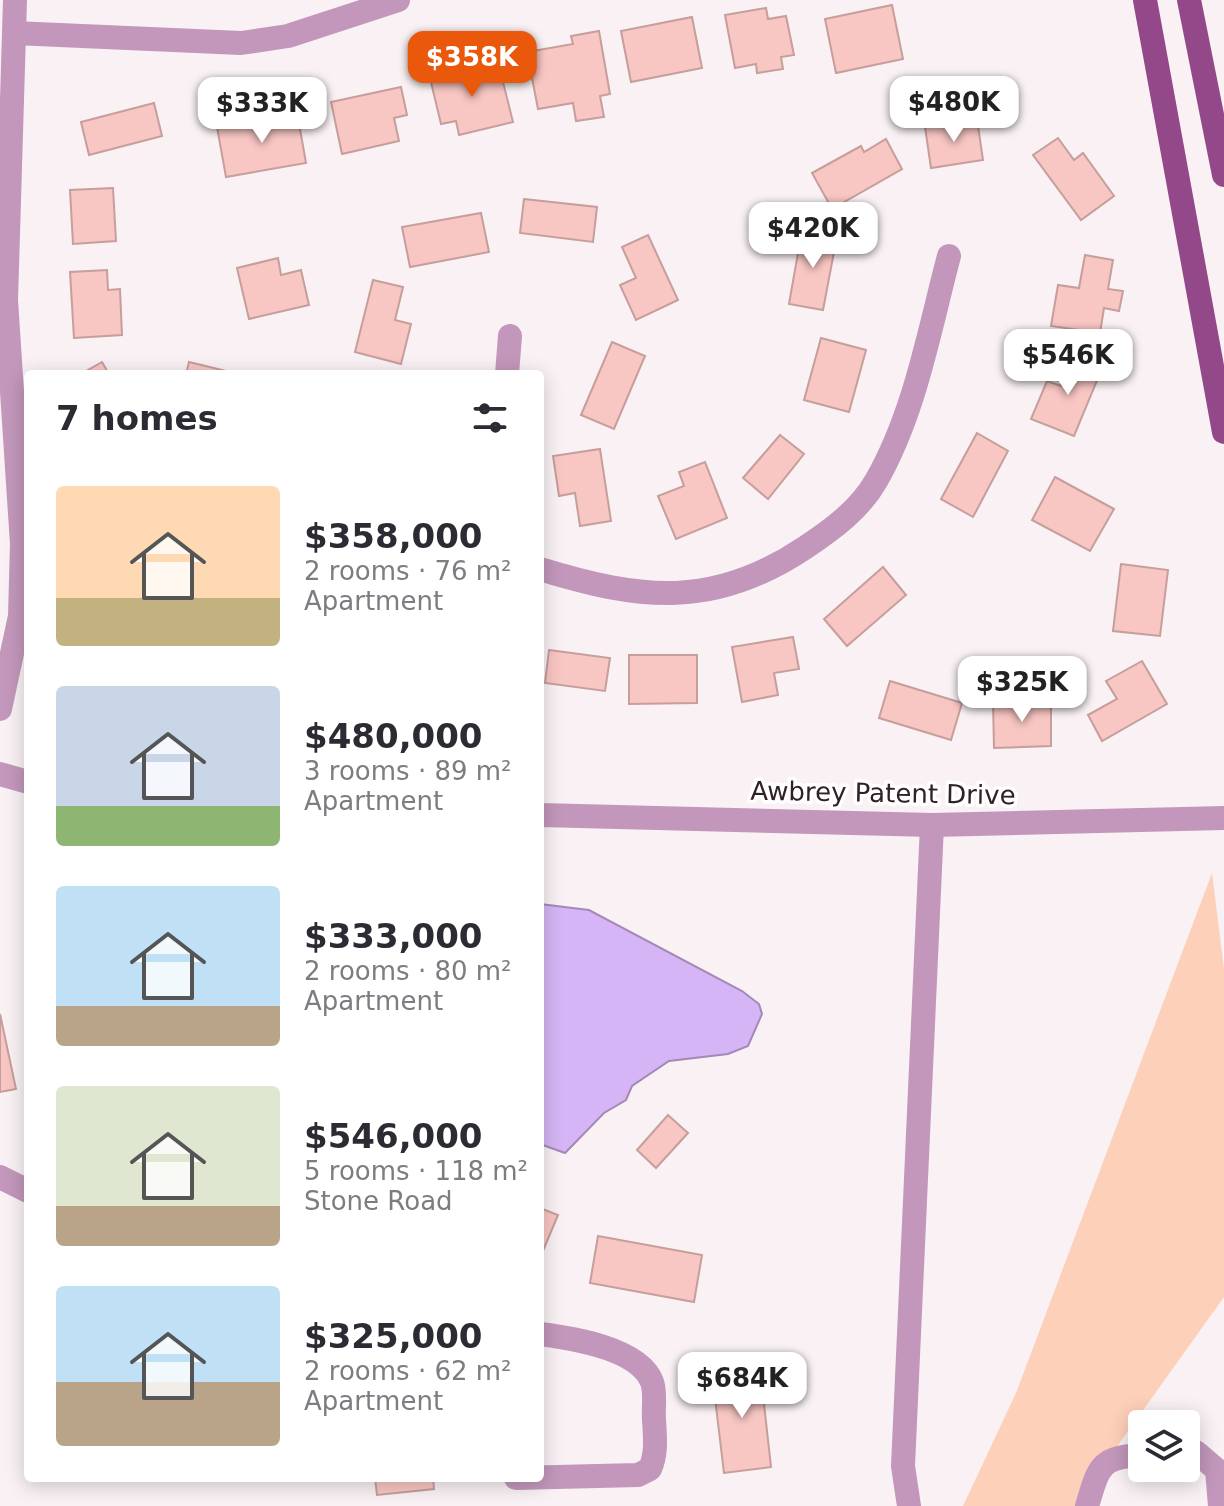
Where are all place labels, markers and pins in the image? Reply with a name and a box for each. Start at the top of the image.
pin: $358K [416,31,528,99]
pin: $480K [898,76,1010,144]
pin: $333K [206,77,318,145]
pin: $420K [757,202,869,270]
pin: $546K [1012,329,1124,397]
pin: $325K [966,656,1078,724]
pin: $684K [686,1352,798,1420]

